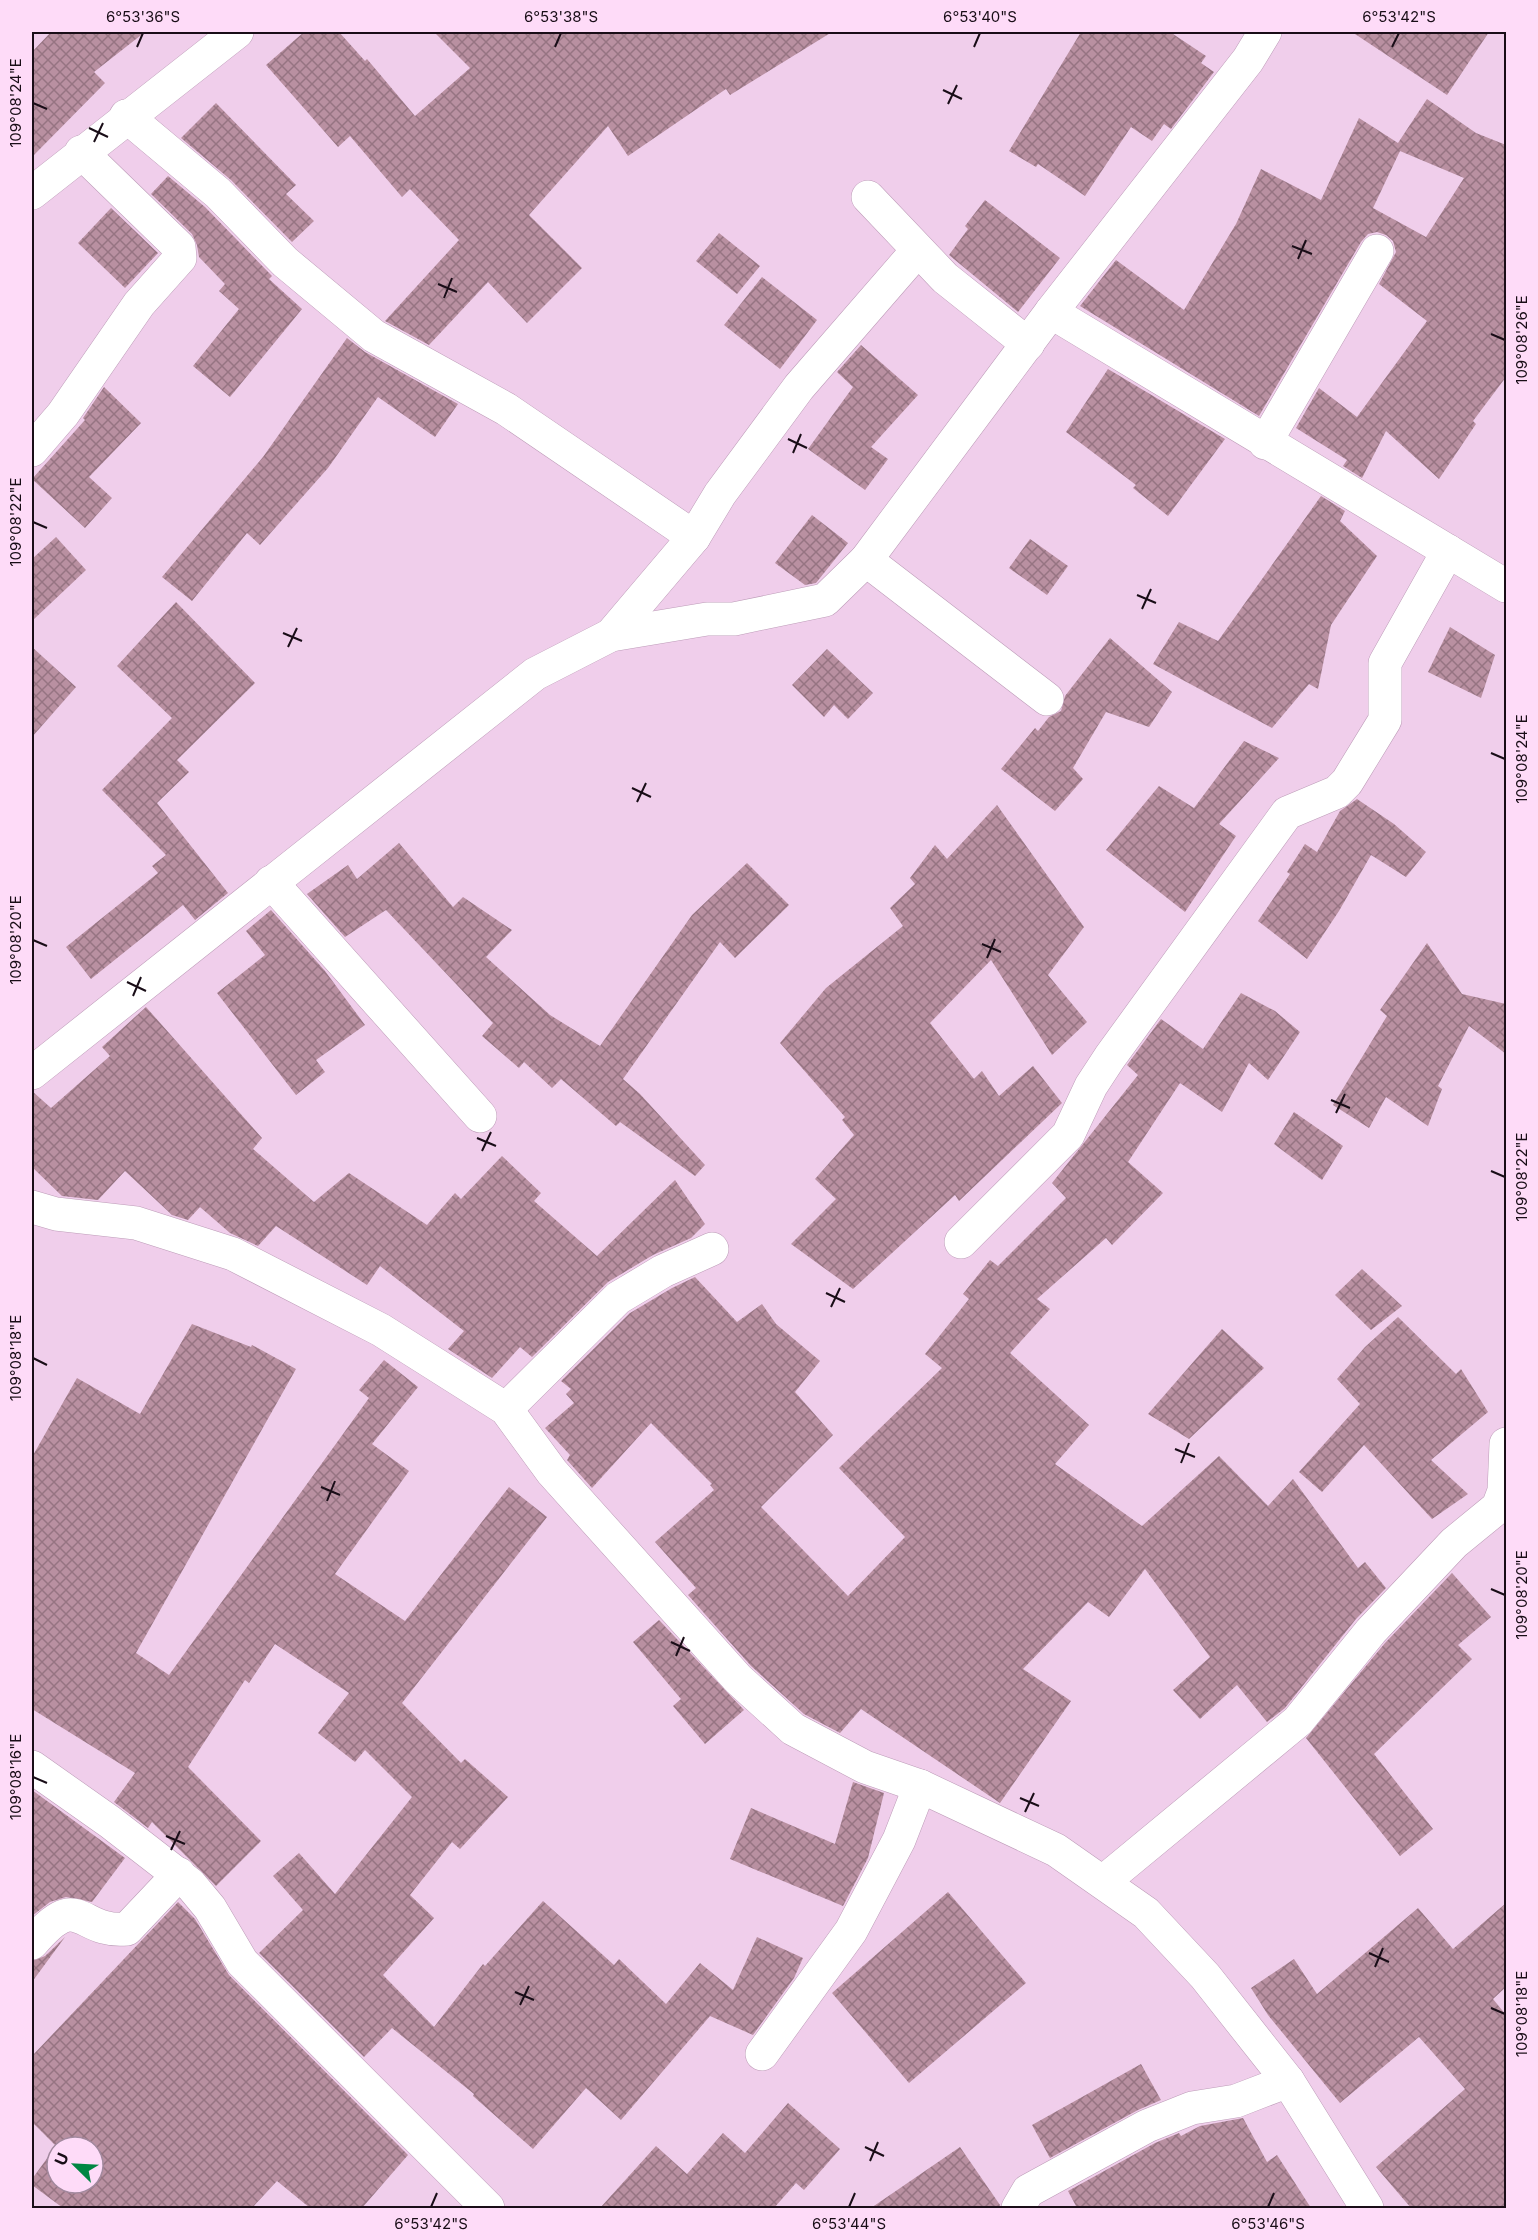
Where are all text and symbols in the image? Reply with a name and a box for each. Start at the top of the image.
text: 6°53'36"S [106,7,180,26]
text: 6°53'38"S [524,7,598,26]
text: 6°53'40"S [943,7,1017,26]
text: 6°53'42"S [1362,7,1436,26]
text: 109°08'24"E [6,58,25,148]
text: 109°08'26"E [1512,295,1531,385]
text: 109°08'22"E [6,477,25,567]
text: 109°08'24"E [1512,714,1531,804]
text: 109°08'20"E [6,895,25,985]
text: 109°08'22"E [1512,1132,1531,1222]
text: 109°08'18"E [6,1315,25,1401]
text: 109°08'20"E [1512,1550,1531,1640]
text: 109°08'16"E [6,1734,25,1820]
text: 109°08'18"E [1512,1971,1531,2057]
north arrow [45,2135,105,2195]
text: U [50,2149,73,2168]
text: 6°53'42"S [394,2214,468,2233]
text: 6°53'44"S [812,2214,886,2233]
text: 6°53'46"S [1231,2214,1305,2233]

